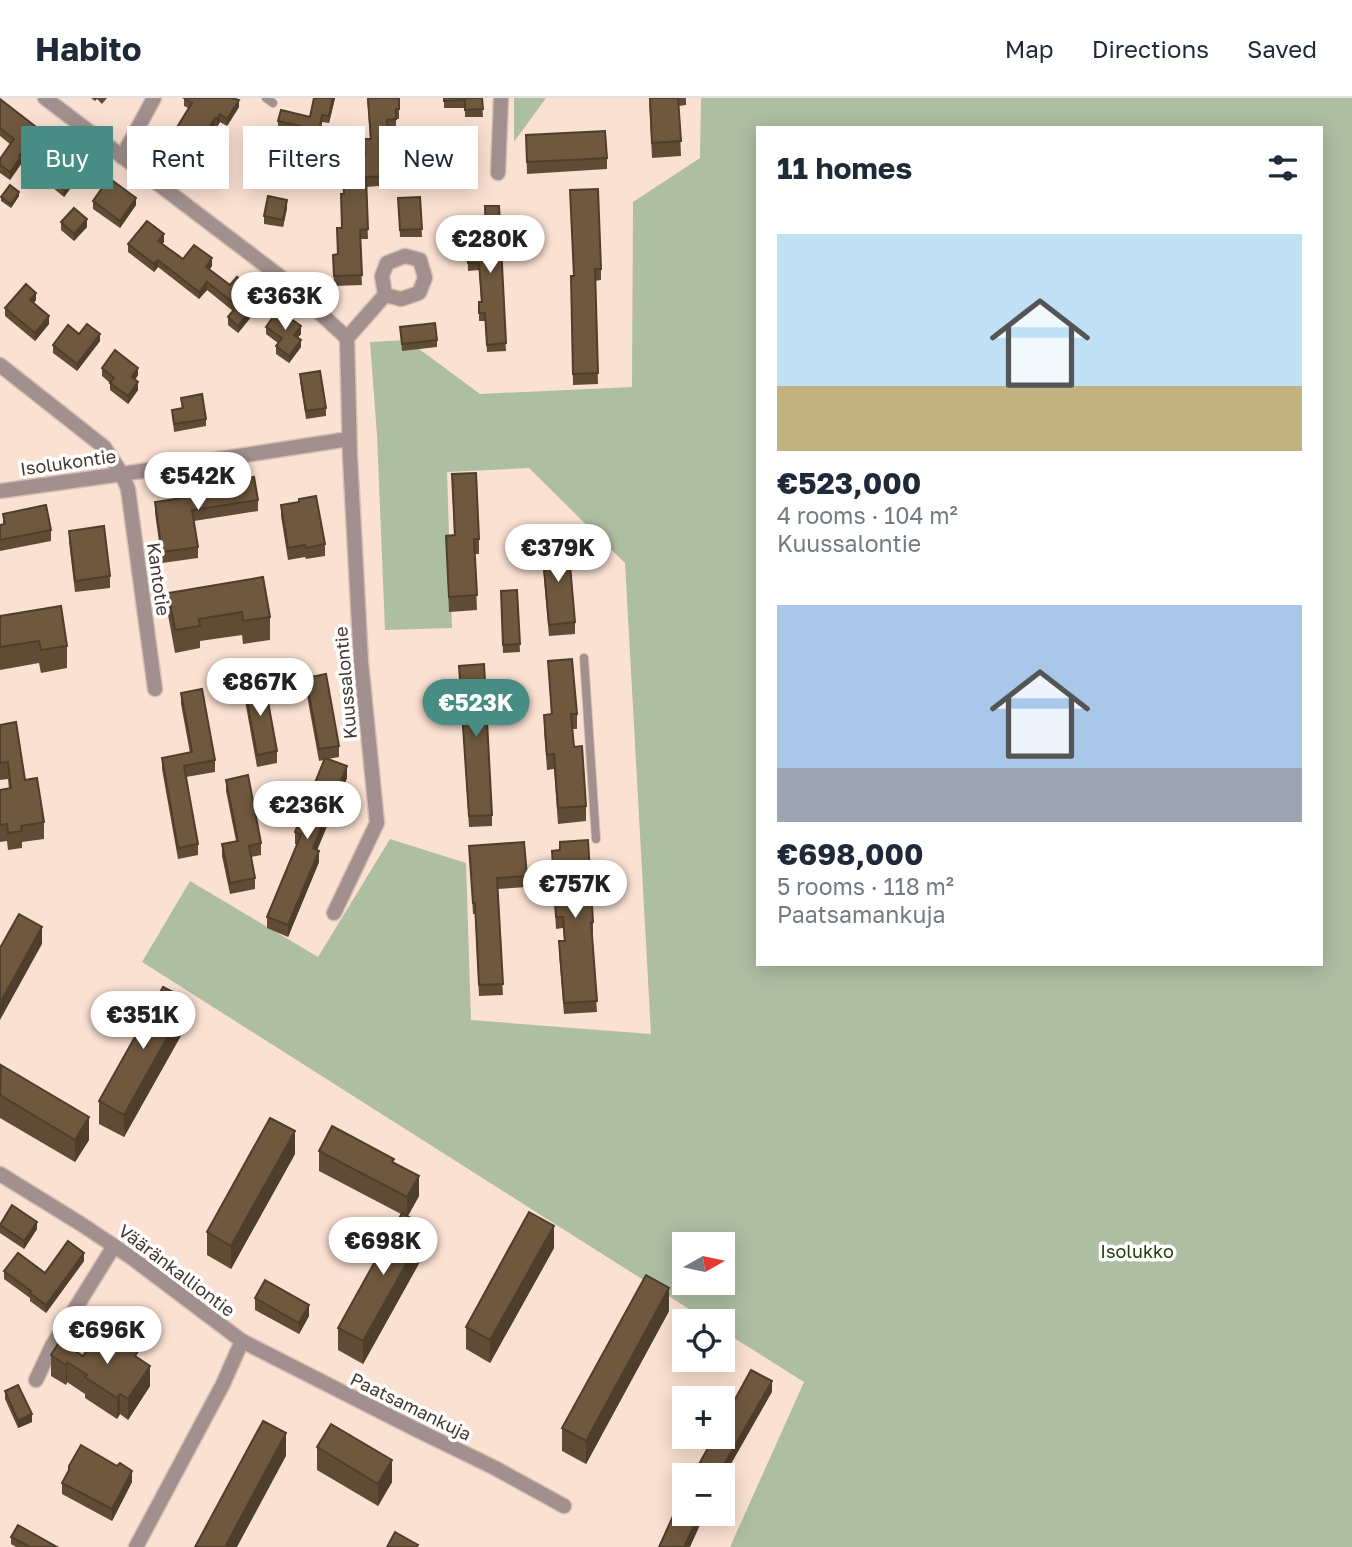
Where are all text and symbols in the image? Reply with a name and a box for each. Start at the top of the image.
text: Habito [35,29,142,68]
text: Map [1005,34,1054,63]
text: Directions [1092,34,1209,63]
text: Saved [1247,34,1317,63]
chip: Buy [21,126,113,189]
chip: Rent [127,126,229,189]
chip: Filters [243,126,365,189]
chip: New [379,126,478,189]
icon: filters [1264,149,1302,187]
text: 11 homes [777,150,912,186]
pin: €280K [441,216,539,275]
text: €280K [452,224,528,252]
pin: €363K [236,272,334,332]
icon: home [977,280,1103,406]
text: €363K [247,281,323,309]
street label: Isolukontie [19,444,117,480]
pin: €542K [149,452,247,512]
text: €542K [160,461,236,489]
text: €523,000 [777,465,921,501]
text: 4 rooms · 104 m² [777,501,958,529]
pin: €379K [509,524,607,584]
text: Kuussalontie [777,529,921,557]
text: €379K [521,533,595,561]
street label: Kantotie [143,541,175,617]
street label: Kuussalontie [329,626,361,740]
icon: home [977,651,1103,777]
pin: €867K [211,658,309,718]
text: €867K [223,667,297,695]
pin: €523K [427,680,525,739]
text: €523K [439,688,513,716]
pin: €236K [258,782,356,841]
text: €236K [269,790,345,818]
text: €698,000 [777,836,924,872]
pin: €757K [526,860,624,920]
text: €757K [539,869,611,897]
text: 5 rooms · 118 m² [777,872,954,900]
text: Paatsamankuja [777,900,946,928]
pin: €351K [94,992,192,1051]
text: €351K [107,1000,179,1028]
pin: €698K [334,1218,432,1277]
street label: Vääränkalliontie [114,1219,240,1321]
text: €698K [345,1226,421,1254]
north arrow [672,1232,735,1295]
map controls [672,1232,735,1526]
park label: Isolukko [1100,1240,1174,1262]
pin: €696K [58,1306,156,1366]
button: locate [672,1309,735,1372]
text: €696K [69,1315,145,1343]
street label: Paatsamankuja [347,1367,475,1445]
button: + [672,1386,735,1449]
button: − [672,1463,735,1526]

